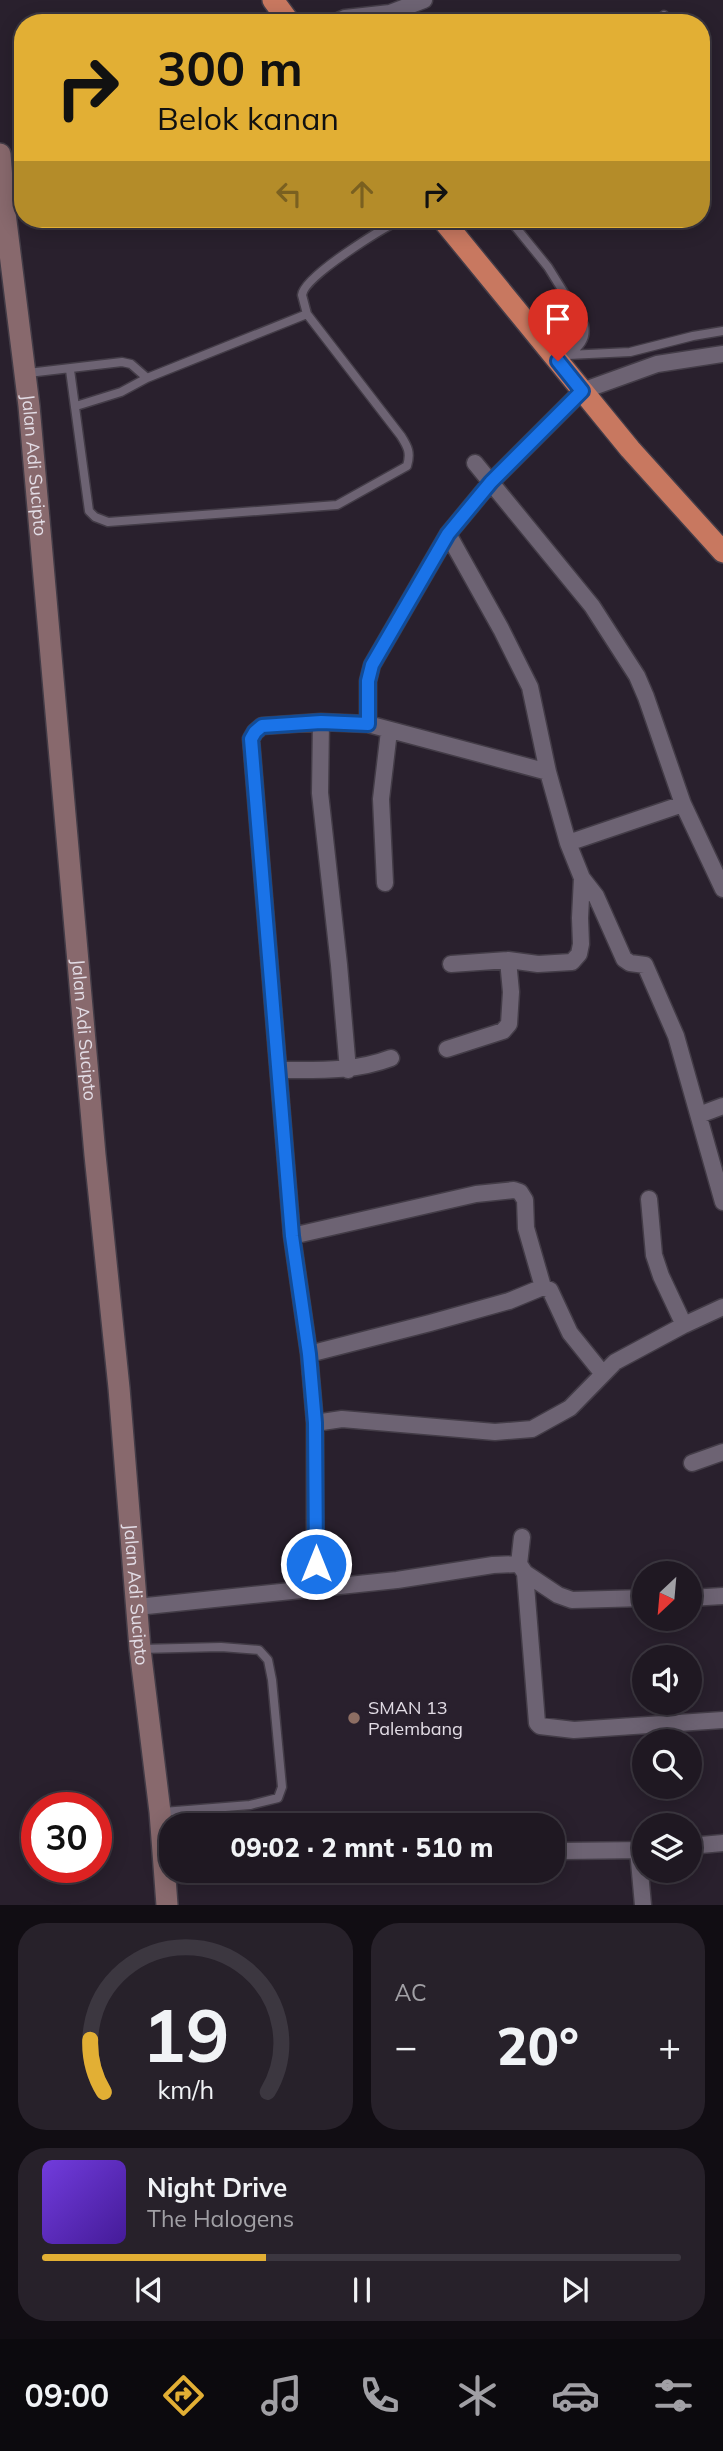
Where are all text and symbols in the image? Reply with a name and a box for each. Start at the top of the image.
text: 300 m [157,37,303,98]
icon: right [42,42,133,133]
text: Belok kanan [157,98,339,138]
icon: left [270,175,308,213]
icon: ahead [343,175,381,213]
icon: right [416,175,454,213]
pin [528,289,588,361]
icon: arrive [539,300,577,338]
street label: Jalan Adi Sucipto [17,393,52,537]
street label: Jalan Adi Sucipto [67,958,102,1102]
street label: Jalan Adi Sucipto [119,1523,154,1667]
position arrow [279,1527,353,1601]
north arrow [632,1561,702,1631]
map controls [632,1561,702,1883]
button: sound [632,1645,702,1715]
place label: SMAN 13 Palembang [368,1696,463,1740]
marker: SMAN 13 Palembang [346,1710,362,1726]
button: search [632,1729,702,1799]
speed limit sign: 30 [21,1792,112,1883]
button: layers [632,1813,702,1883]
text: 09:02 · 2 mnt · 510 m [231,1831,493,1864]
text: AC [395,1978,427,2007]
text: 19 [142,1990,229,2081]
text: 20° [497,2013,579,2078]
text: − [395,2022,417,2070]
text: + [658,2022,681,2070]
text: km/h [157,2074,214,2105]
text: Night Drive [147,2171,287,2204]
text: The Halogens [147,2204,294,2233]
icon: previous [130,2271,168,2309]
icon: pause [343,2271,381,2309]
icon: next [556,2271,594,2309]
icon: directions [159,2371,208,2420]
icon: music [257,2371,306,2420]
icon: phone [355,2371,404,2420]
icon: climate [453,2371,502,2420]
icon: car [551,2371,600,2420]
icon: filters [649,2371,698,2420]
text: 09:00 [25,2375,109,2415]

